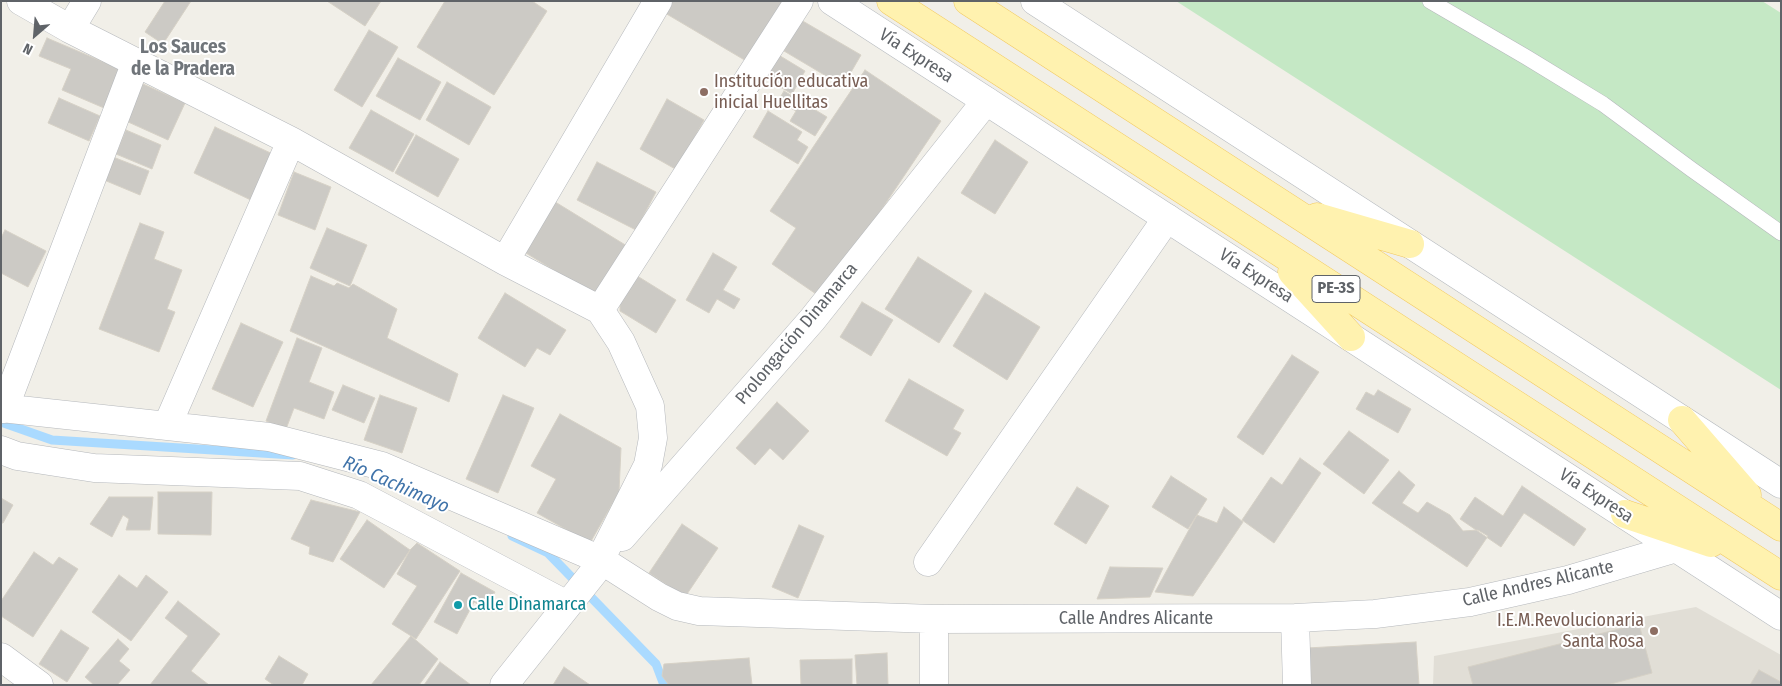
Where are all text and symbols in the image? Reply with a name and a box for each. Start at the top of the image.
north arrow [10,10,60,60]
street label: Vía Expresa [875,24,957,88]
district label: Los Sauces de la Pradera [131,37,235,81]
text: N [20,39,36,58]
place label: Institución educativa inicial Huellitas [714,71,868,114]
marker: Institución educativa inicial Huellitas [698,86,710,98]
street label: Vía Expresa [1215,244,1297,308]
street label: Prolongación Dinamarca [731,259,863,409]
road number: PE-3S [1312,276,1360,302]
water label: Río Cachimayo [339,451,453,519]
street label: Vía Expresa [1555,464,1637,528]
street label: Calle Andres Alicante [1460,556,1616,612]
place label: Calle Dinamarca [468,594,586,616]
marker: Calle Dinamarca [452,599,464,611]
street label: Calle Andres Alicante [1059,608,1213,630]
place label: I.E.M.Revolucionaria Santa Rosa [1497,610,1644,652]
marker: I.E.M.Revolucionaria Santa Rosa [1648,625,1660,637]

